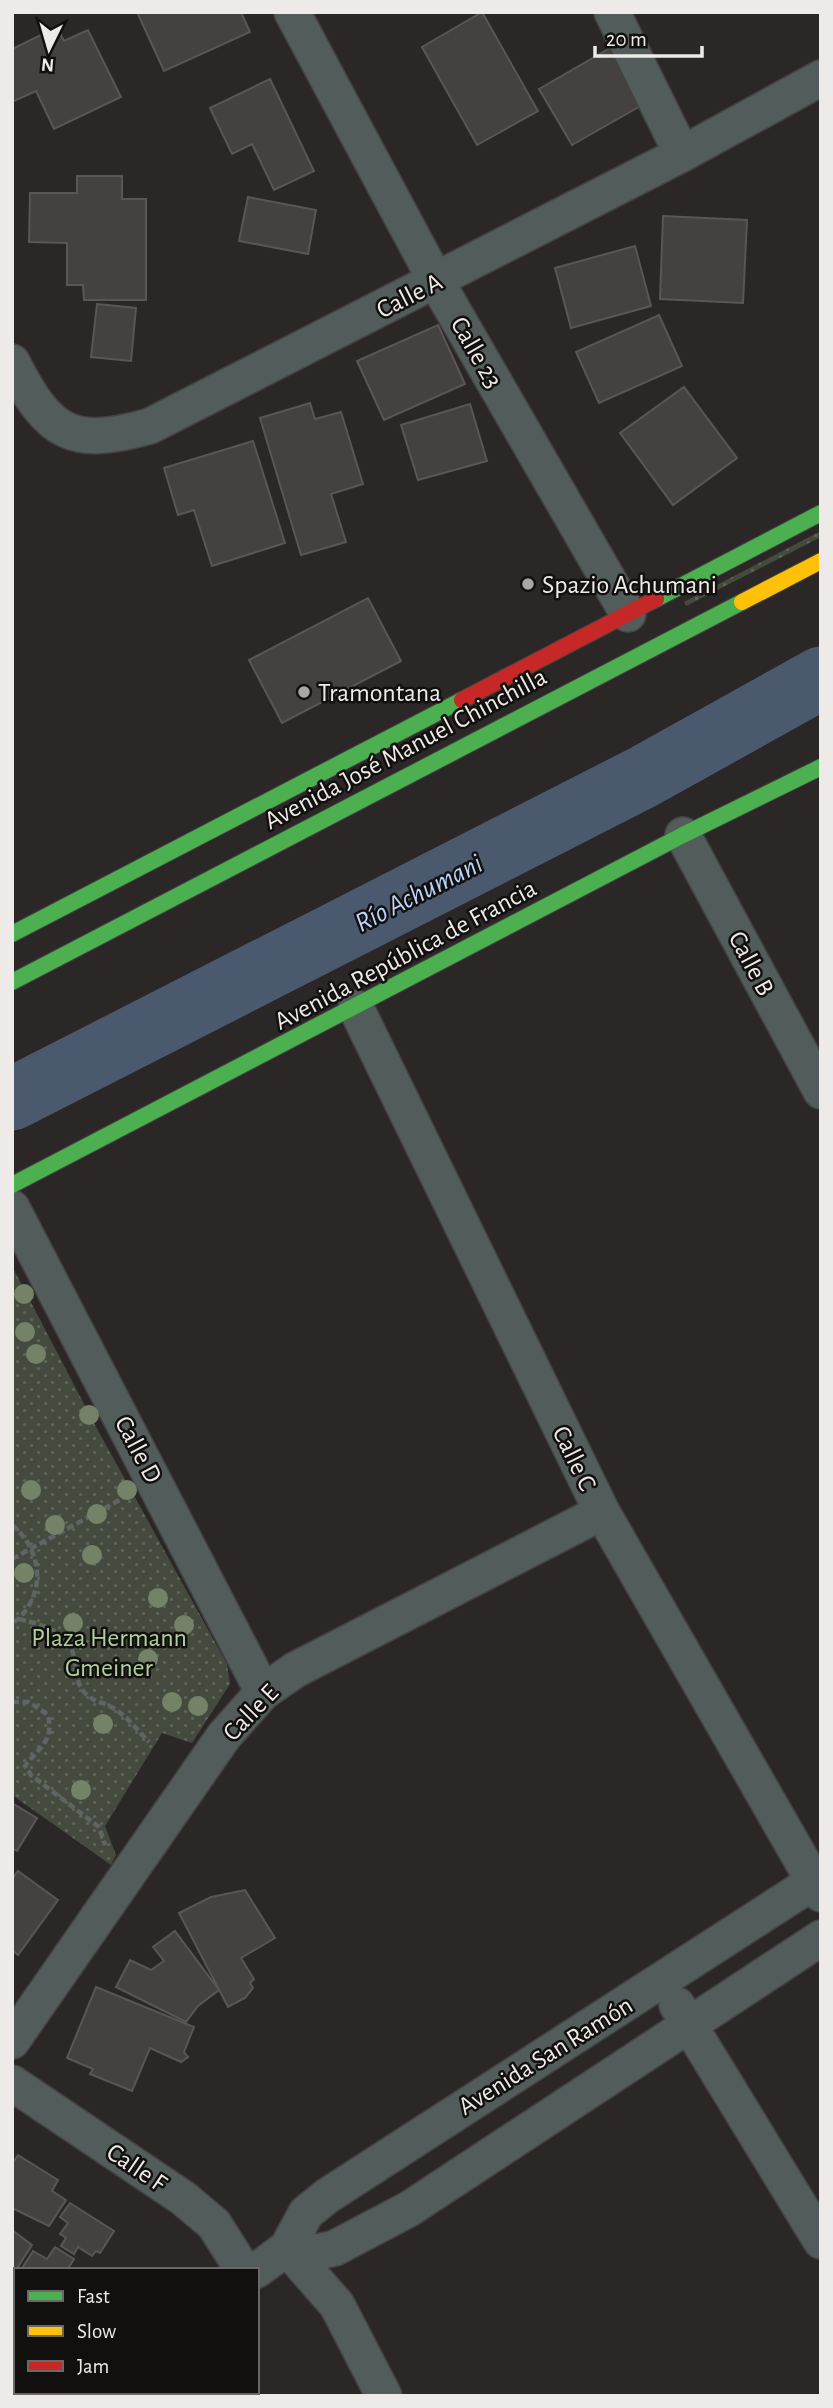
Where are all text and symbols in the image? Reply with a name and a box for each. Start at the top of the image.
north arrow [14,14,84,84]
scale bar [595,14,702,58]
text: 20 m [606,29,647,50]
text: N [40,54,55,74]
street label: Calle A [373,268,446,323]
street label: Calle 23 [446,313,507,392]
place label: Spazio Achumani [542,572,717,598]
marker: Spazio Achumani [520,576,536,592]
street label: Avenida José Manuel Chinchilla [260,663,551,834]
place label: Tramontana [318,680,441,706]
marker: Tramontana [296,684,312,700]
water label: Río Achumani [351,850,487,938]
street label: Avenida República de Francia [270,875,541,1035]
street label: Calle B [724,927,779,1000]
street label: Calle D [110,1412,166,1487]
street label: Calle C [547,1422,601,1495]
park label: Plaza Hermann Gmeiner [31,1625,187,1681]
street label: Calle E [218,1679,283,1746]
street label: Avenida San Ramón [454,1992,637,2120]
street label: Calle F [102,2139,172,2197]
legend [14,2268,259,2394]
text: Fast [77,2286,110,2307]
text: Slow [77,2321,116,2342]
text: Jam [77,2356,109,2377]

